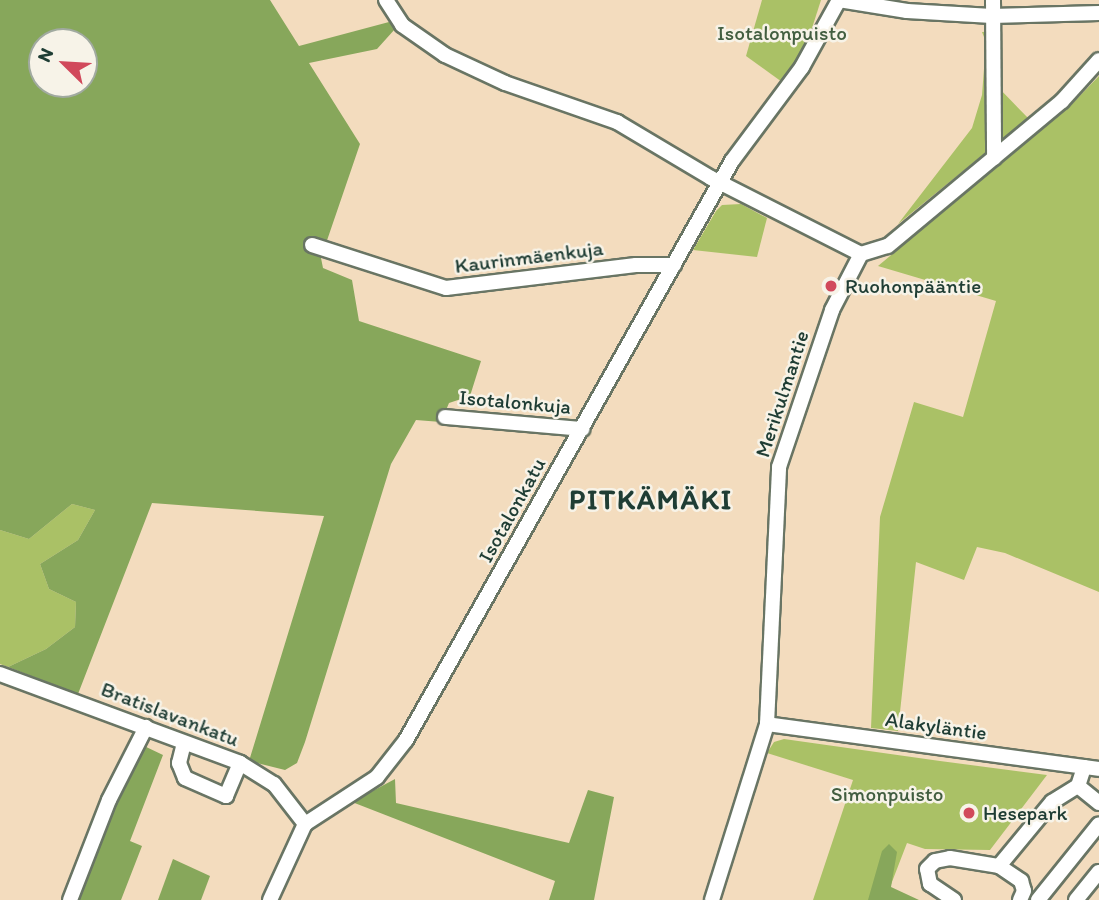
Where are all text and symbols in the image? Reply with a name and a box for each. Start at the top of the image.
park label: Isotalonpuisto [717,20,847,46]
north arrow [28,28,98,98]
text: N [32,45,58,66]
street label: Kaurinmäenkuja [453,235,605,279]
place label: Ruohonpääntie [845,273,981,299]
marker: Ruohonpääntie [823,278,839,294]
street label: Merikulmantie [750,327,814,461]
street label: Isotalonkuja [458,385,572,419]
street label: Isotalonkatu [473,453,551,567]
district label: PITKÄMÄKI [570,482,732,516]
street label: Bratislavankatu [97,676,243,752]
street label: Alakyläntie [884,706,988,746]
park label: Simonpuisto [831,781,943,807]
place label: Hesepark [983,800,1067,826]
marker: Hesepark [961,805,977,821]

